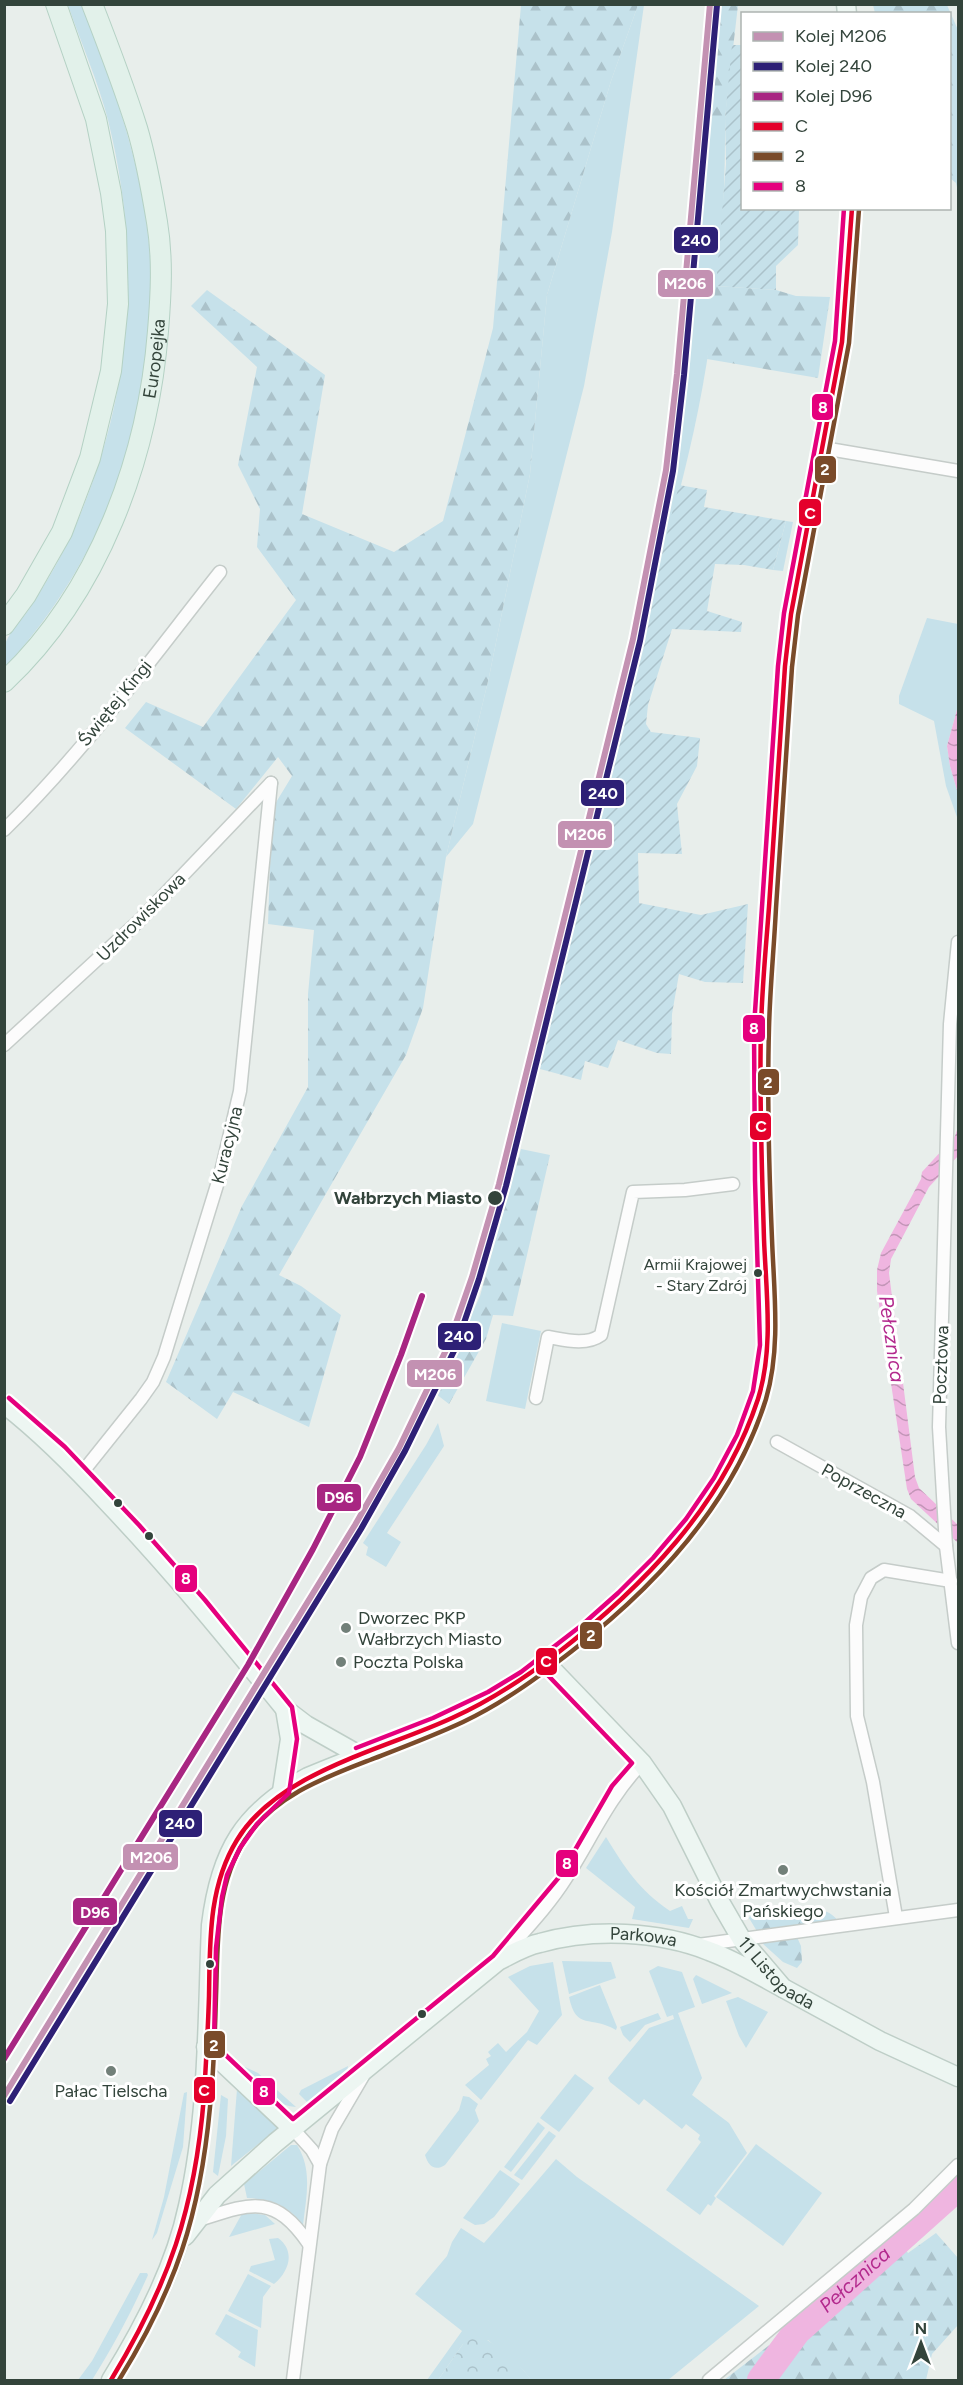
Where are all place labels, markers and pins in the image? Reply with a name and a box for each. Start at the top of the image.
place label: Wałbrzych Miasto [334,1187,482,1209]
marker: Wałbrzych Miasto [486,1189,504,1207]
place label: Armii Krajowej - Stary Zdrój [644,1255,747,1295]
marker: Armii Krajowej - Stary Zdrój [752,1267,764,1279]
unlabelled marker [112,1497,124,1509]
unlabelled marker [143,1530,155,1542]
place label: Dworzec PKP Wałbrzych Miasto [358,1607,502,1650]
marker: Dworzec PKP Wałbrzych Miasto [339,1621,353,1635]
place label: Poczta Polska [353,1651,463,1673]
marker: Poczta Polska [334,1655,348,1669]
marker: Kościół Zmartwychwstania Pańskiego [776,1863,790,1877]
place label: Kościół Zmartwychwstania Pańskiego [674,1879,892,1922]
unlabelled marker [204,1958,216,1970]
unlabelled marker [416,2008,428,2020]
marker: Pałac Tielscha [104,2064,118,2078]
place label: Pałac Tielscha [54,2080,168,2102]

